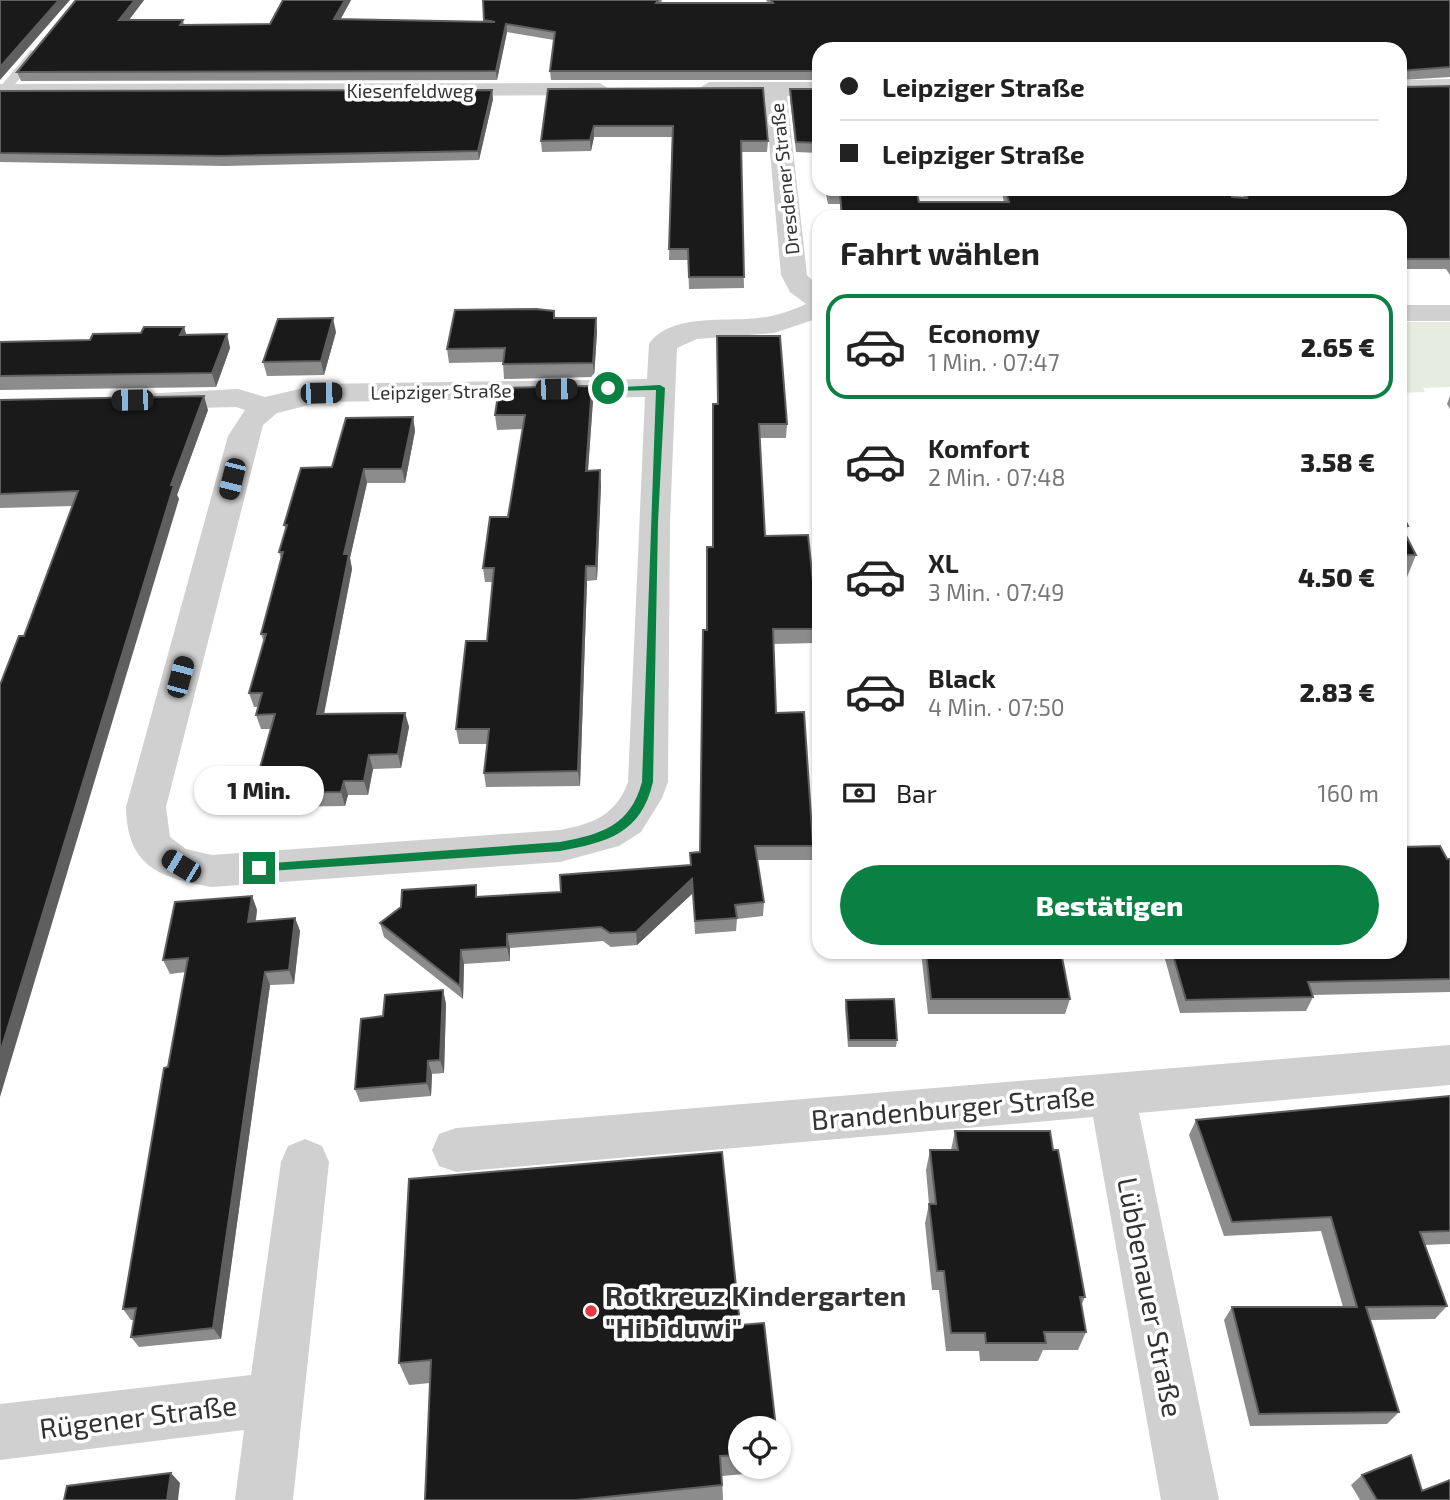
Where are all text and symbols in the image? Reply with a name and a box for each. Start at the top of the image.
text: Leipziger Straße [882,71,1085,102]
street label: Kiesenfeldweg [346,79,474,102]
street label: Dresdener Straße [765,102,803,256]
text: Leipziger Straße [882,138,1085,169]
text: Fahrt wählen [840,233,1040,271]
icon: car [844,315,907,378]
text: Economy [928,317,1040,348]
text: 2.65 € [1301,331,1375,362]
text: 1 Min. · 07:47 [928,348,1059,376]
route start [592,372,624,404]
street label: Leipziger Straße [370,378,512,404]
car [535,378,578,400]
car [300,382,343,404]
car [111,389,154,411]
icon: car [844,430,907,493]
text: Komfort [928,432,1030,463]
text: 3.58 € [1300,446,1375,477]
car [217,456,248,502]
text: 2 Min. · 07:48 [928,463,1065,491]
icon: car [844,545,907,608]
text: XL [928,547,959,578]
text: 4.50 € [1298,561,1375,592]
text: 3 Min. · 07:49 [928,578,1064,606]
car [165,654,196,700]
icon: car [844,660,907,723]
text: Black [928,662,996,693]
text: 2.83 € [1299,676,1375,707]
text: 4 Min. · 07:50 [928,693,1065,721]
callout: 1 Min. [194,766,324,816]
icon: cash [840,774,878,812]
text: 1 Min. [227,776,291,804]
text: Bar [896,777,937,808]
text: 160 m [1318,779,1379,807]
car [158,846,205,886]
route end [243,852,275,884]
button: Bestätigen [840,865,1379,945]
street label: Brandenburger Straße [810,1078,1096,1136]
street label: Lübbenauer Straße [1111,1174,1191,1420]
place label: Rotkreuz Kindergarten "Hibiduwi" [605,1278,906,1344]
marker: Rotkreuz Kindergarten "Hibiduwi" [583,1303,599,1319]
street label: Rügener Straße [37,1387,239,1445]
map controls [728,1416,791,1479]
button: locate [728,1416,791,1479]

